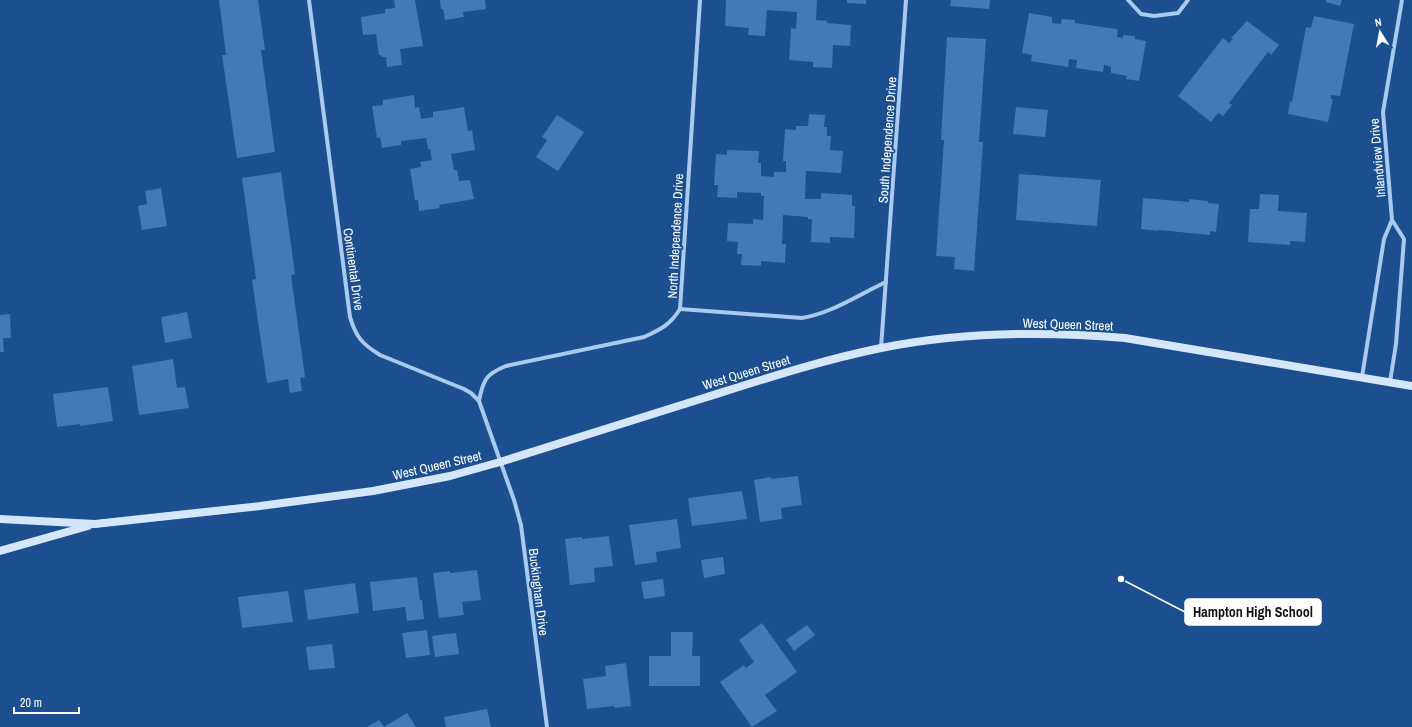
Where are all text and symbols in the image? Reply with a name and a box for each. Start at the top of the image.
north arrow [1360,12,1400,52]
text: N [1374,15,1383,30]
street label: South Independence Drive [875,76,900,204]
street label: Inlandview Drive [1366,118,1389,198]
street label: North Independence Drive [664,173,687,299]
street label: Continental Drive [339,227,368,311]
street label: West Queen Street [1022,314,1114,335]
street label: West Queen Street [700,351,792,394]
street label: West Queen Street [391,447,483,484]
street label: Buckingham Drive [525,548,552,637]
callout: Hampton High School [1185,599,1321,625]
text: Hampton High School [1193,603,1313,621]
scale bar [14,689,79,715]
text: 20 m [20,695,42,711]

